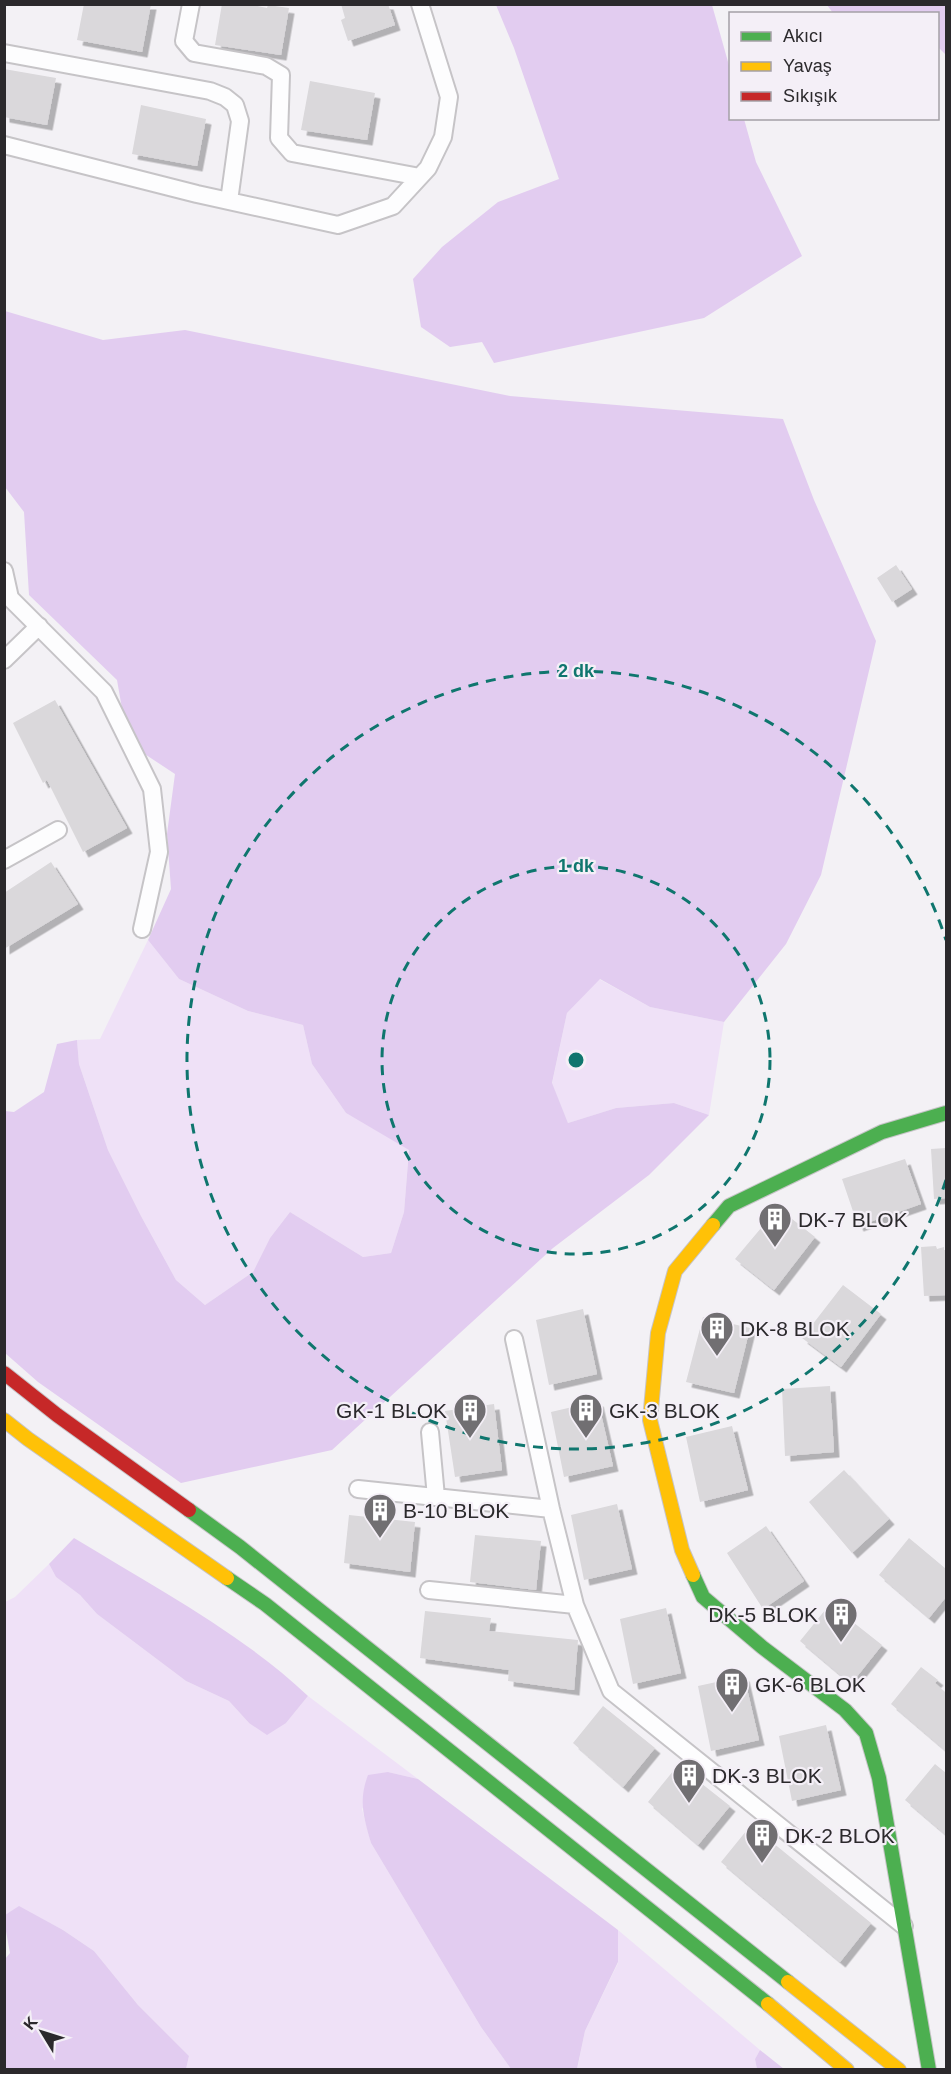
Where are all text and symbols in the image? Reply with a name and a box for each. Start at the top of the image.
legend [729,12,939,120]
text: Akıcı [783,26,823,46]
text: Yavaş [783,56,832,76]
text: Sıkışık [783,86,838,106]
text: 2 dk [558,661,595,681]
text: 1 dk [558,856,595,876]
centre of rings [566,1050,586,1070]
building icon: DK-7 BLOK [757,1201,793,1248]
place label: DK-7 BLOK [798,1208,908,1231]
building icon: DK-8 BLOK [699,1310,735,1357]
place label: DK-8 BLOK [740,1317,850,1340]
building icon: GK-1 BLOK [452,1392,488,1439]
building icon: GK-3 BLOK [568,1392,604,1439]
place label: GK-1 BLOK [336,1399,447,1422]
place label: GK-3 BLOK [609,1399,720,1422]
building icon: B-10 BLOK [362,1492,398,1539]
place label: B-10 BLOK [403,1499,509,1522]
building icon: DK-5 BLOK [823,1596,859,1643]
place label: DK-5 BLOK [708,1603,818,1626]
building icon: GK-6 BLOK [714,1666,750,1713]
place label: GK-6 BLOK [755,1673,866,1696]
building icon: DK-3 BLOK [671,1757,707,1804]
place label: DK-3 BLOK [712,1764,822,1787]
building icon: DK-2 BLOK [744,1817,780,1864]
place label: DK-2 BLOK [785,1824,895,1847]
north arrow [12,2002,72,2062]
text: K [20,2013,41,2033]

